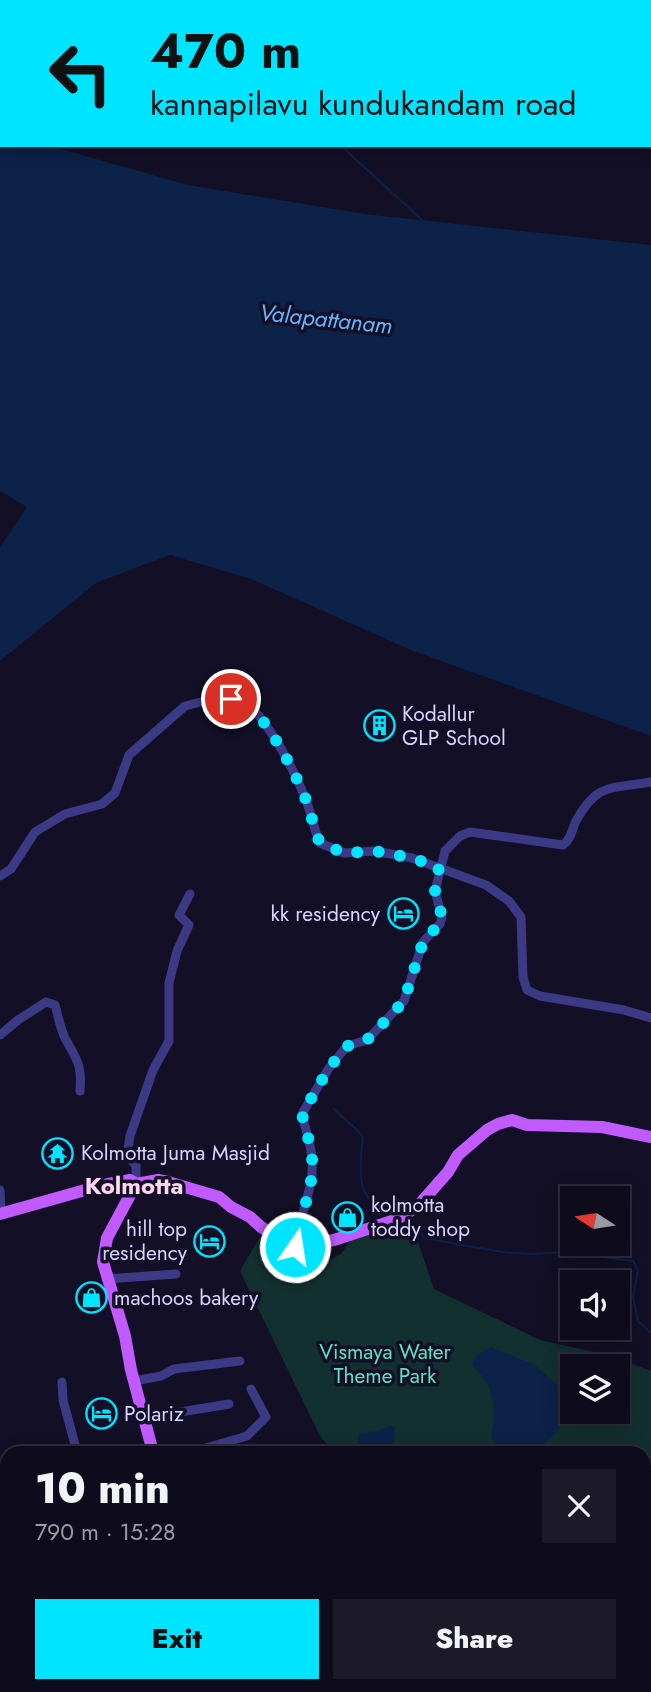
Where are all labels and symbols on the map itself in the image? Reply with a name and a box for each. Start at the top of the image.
water label: Valapattanam [258,295,394,343]
pin [201,669,261,729]
place label: Kodallur GLP School [402,699,506,753]
building icon: Kodallur GLP School [362,709,396,743]
hotel icon: kk residency [386,897,420,931]
place label: kk residency [271,899,381,929]
temple icon: Kolmotta Juma Masjid [41,1136,75,1170]
place label: Kolmotta Juma Masjid [81,1138,270,1168]
district label: Kolmotta [85,1168,183,1203]
north arrow [560,1186,630,1256]
place label: kolmotta toddy shop [371,1190,470,1244]
shop icon: kolmotta toddy shop [331,1200,365,1234]
position arrow [258,1210,332,1284]
place label: hill top residency [102,1214,188,1268]
hotel icon: hill top residency [193,1224,227,1258]
shop icon: machoos bakery [74,1281,108,1315]
place label: machoos bakery [114,1283,259,1313]
park label: Vismaya Water Theme Park [319,1337,452,1391]
hotel icon: Polariz [84,1397,118,1431]
place label: Polariz [124,1399,184,1429]

